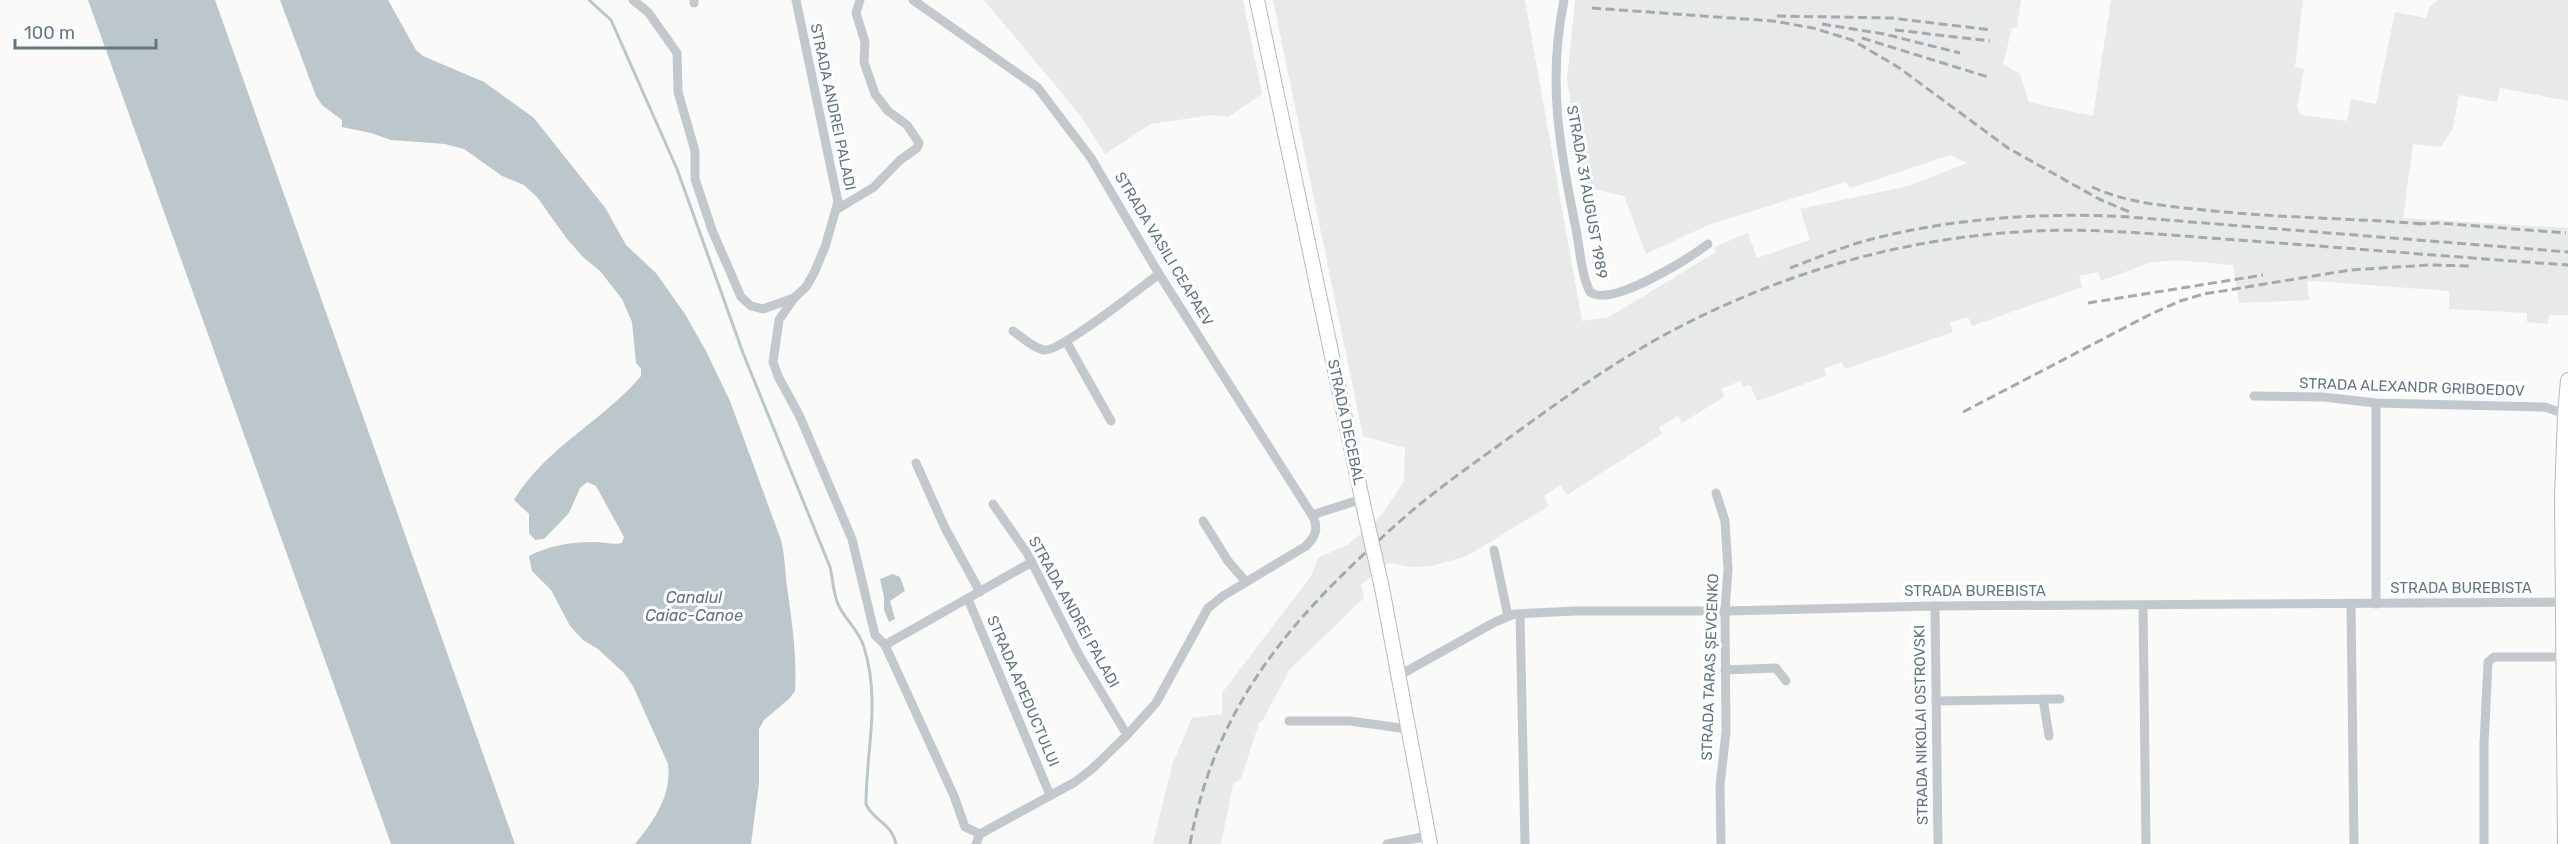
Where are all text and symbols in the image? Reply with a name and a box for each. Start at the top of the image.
scale bar [15,12,156,50]
text: 100 m [24,22,75,44]
street label: STRADA ANDREI PALADI [806,22,860,192]
street label: STRADA 31 AUGUST 1989 [1563,104,1611,280]
street label: STRADA VASILI CEAPAEV [1111,169,1217,329]
street label: STRADA DECEBAL [1324,357,1368,487]
street label: STRADA ALEXANDR GRIBOEDOV [2299,374,2525,400]
street label: STRADA ANDREI PALADI [1025,533,1123,691]
street label: STRADA TARAS ȘEVCENKO [1698,573,1722,761]
street label: STRADA BUREBISTA [2390,579,2532,597]
street label: STRADA BUREBISTA [1904,582,2046,600]
water label: Canalul Caiac-Canoe [645,588,743,625]
street label: STRADA APEDUCTULUI [983,613,1063,769]
street label: STRADA NIKOLAI OSTROVSKI [1910,625,1932,825]

